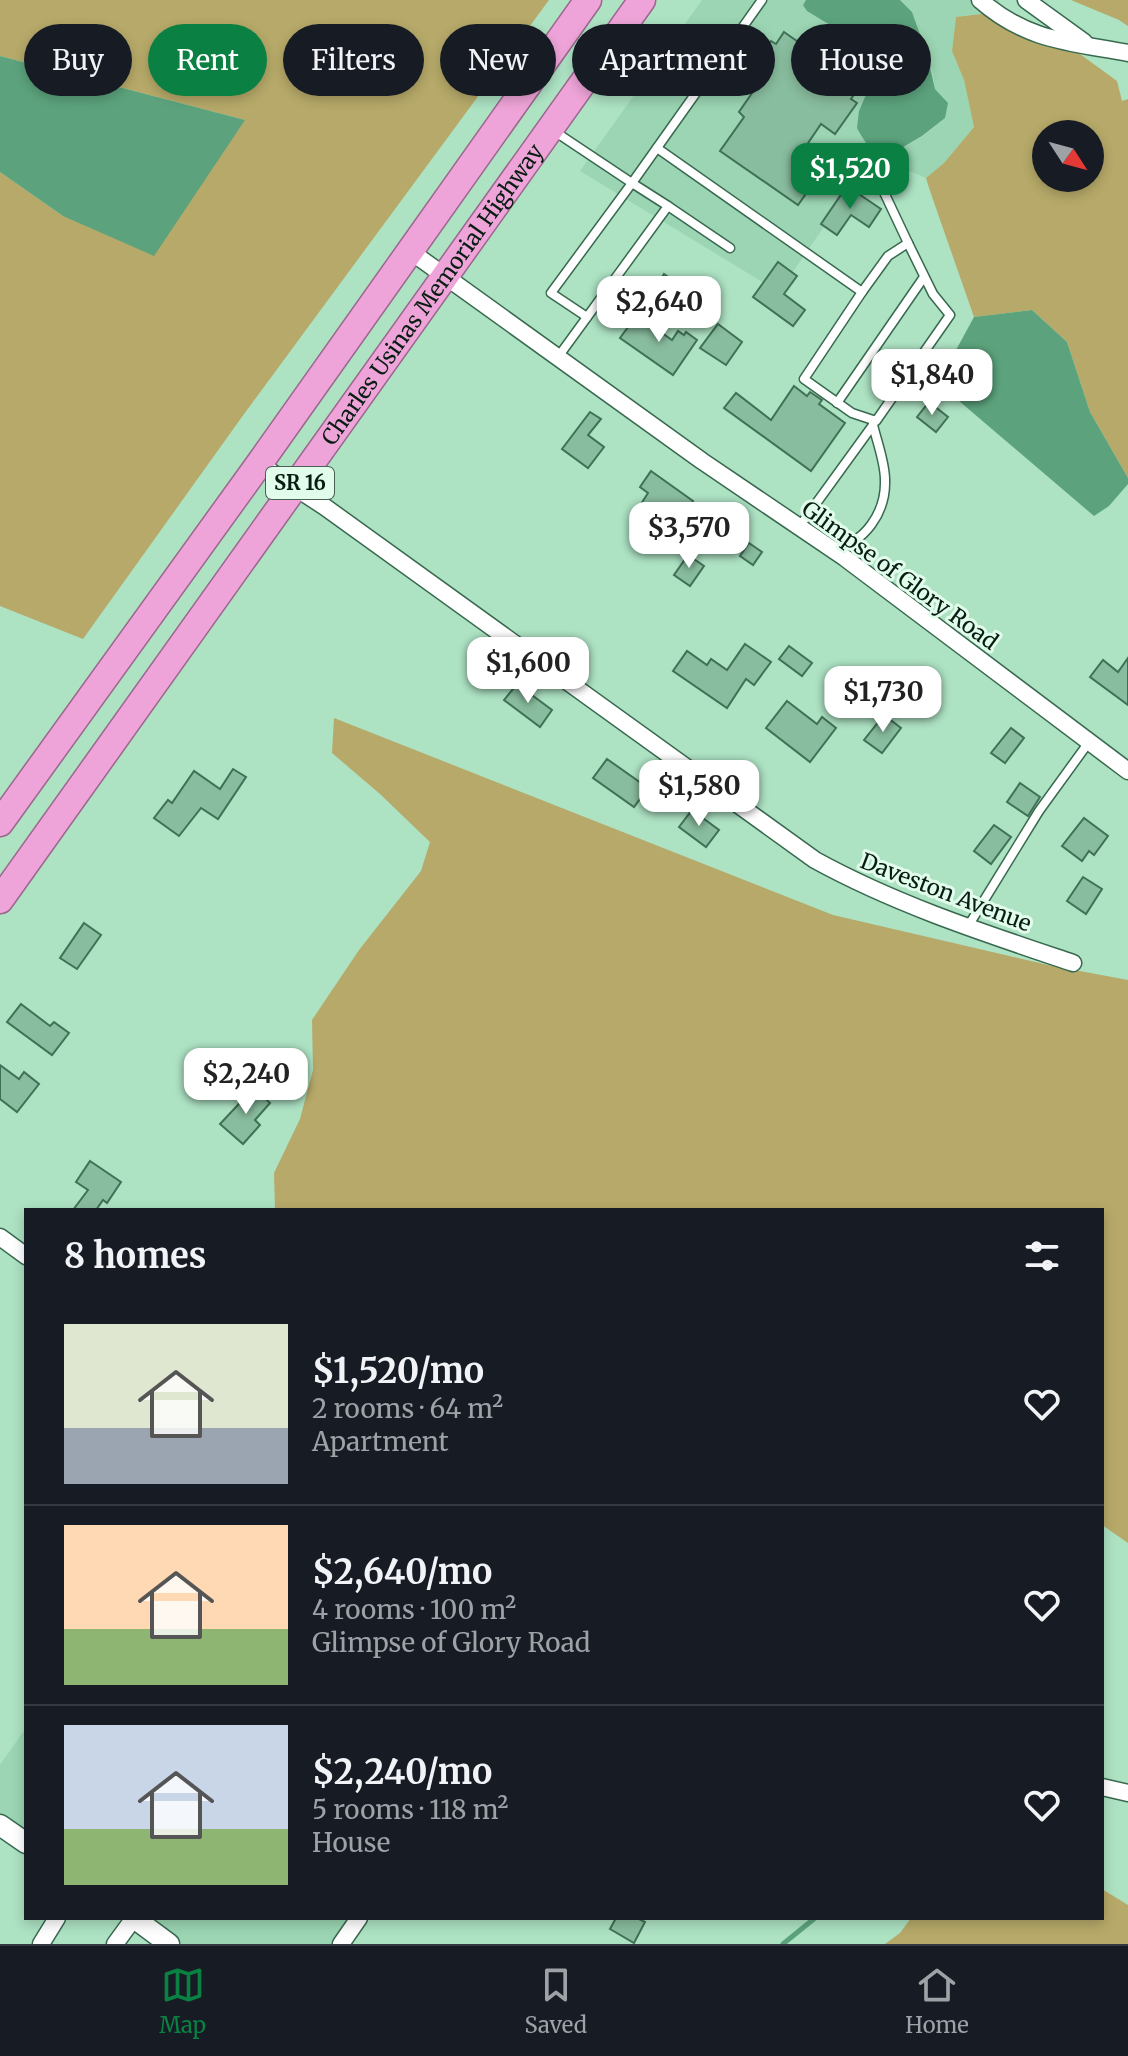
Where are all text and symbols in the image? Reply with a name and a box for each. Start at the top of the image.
chip: Buy [24,24,132,96]
chip: Rent [148,24,267,96]
chip: Filters [283,24,424,96]
chip: New [440,24,556,96]
chip: Apartment [572,24,775,96]
chip: House [791,24,931,96]
north arrow [1032,120,1104,192]
map controls [1032,120,1104,192]
street label: Charles Usinas Memorial Highway [315,138,549,450]
pin: $1,520 [785,143,915,211]
text: $1,520 [809,152,891,185]
pin: $2,640 [594,276,724,344]
text: $2,640 [615,285,703,318]
pin: $1,840 [867,349,997,417]
text: $1,840 [889,358,975,391]
road number: SR 16 [266,467,334,499]
street label: Glimpse of Glory Road [796,494,1004,656]
pin: $3,570 [624,502,754,570]
text: $3,570 [647,511,731,544]
pin: $1,600 [463,637,593,705]
text: $1,600 [485,646,571,679]
pin: $1,730 [818,666,948,734]
text: $1,730 [842,675,924,708]
pin: $1,580 [634,760,764,828]
text: $1,580 [657,769,741,802]
street label: Daveston Avenue [857,847,1035,937]
pin: $2,240 [181,1048,311,1116]
text: $2,240 [202,1057,290,1090]
icon: filters [1020,1234,1064,1278]
text: 8 homes [64,1235,206,1277]
text: $1,520/mo [312,1350,484,1392]
icon: home [128,1356,224,1452]
icon: heart [1020,1382,1064,1426]
text: 2 rooms · 64 m² [312,1392,503,1425]
text: Apartment [312,1425,449,1458]
text: $2,640/mo [312,1551,492,1593]
icon: home [128,1557,224,1653]
icon: heart [1020,1583,1064,1627]
text: 4 rooms · 100 m² [312,1593,516,1626]
text: Glimpse of Glory Road [312,1626,591,1659]
text: $2,240/mo [312,1751,492,1793]
icon: home [128,1757,224,1853]
icon: heart [1020,1783,1064,1827]
text: 5 rooms · 118 m² [312,1793,508,1826]
text: House [312,1826,390,1859]
tab: Map [159,1963,206,2039]
tab: Saved [525,1963,587,2039]
tab: Home [905,1963,969,2039]

